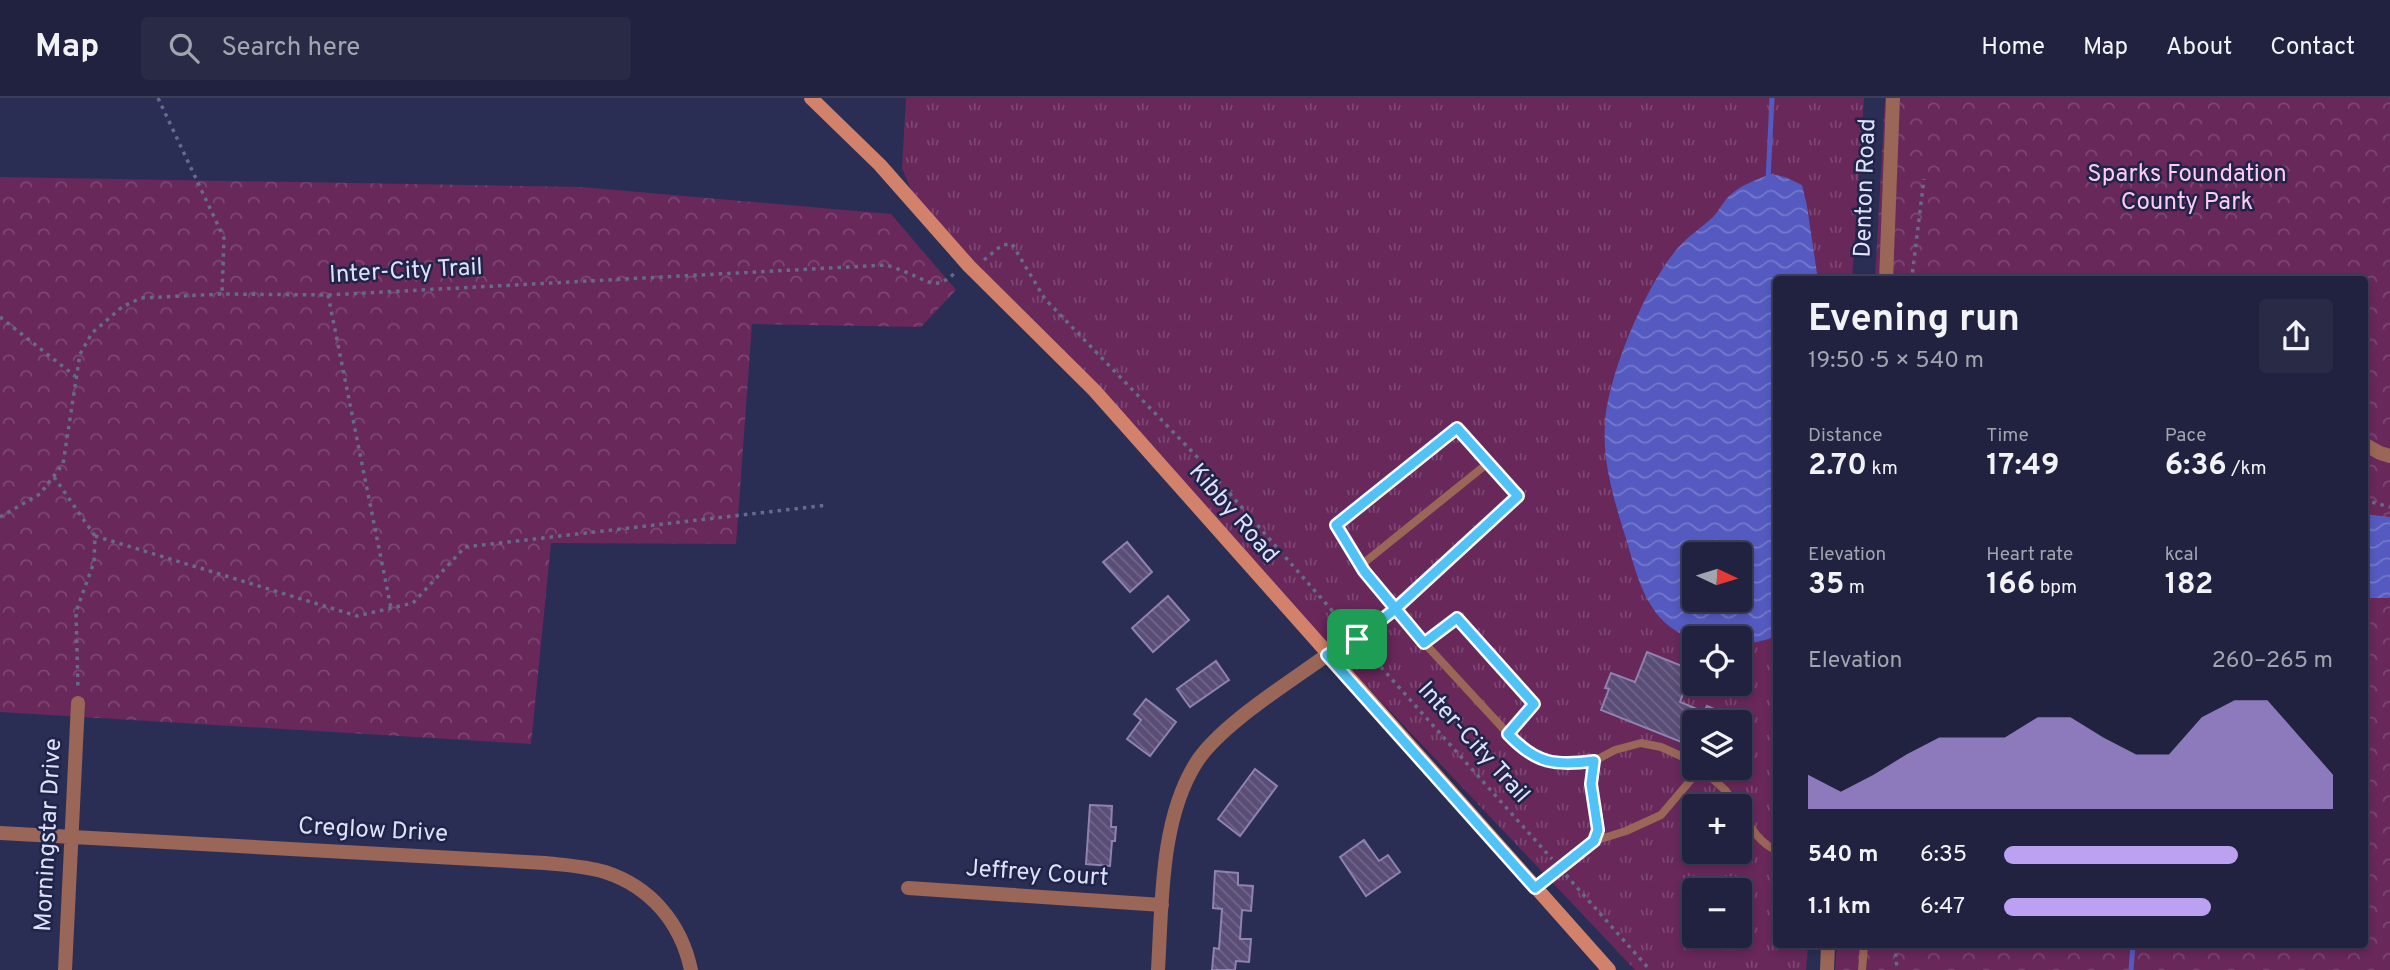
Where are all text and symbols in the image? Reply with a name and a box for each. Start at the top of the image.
search box [141,17,631,80]
text: Map [35,27,99,69]
icon: search [165,29,203,67]
text: Search here [221,32,360,65]
text: Home [1981,33,2045,63]
text: Map [2083,33,2128,63]
text: About [2166,33,2232,63]
text: Contact [2270,33,2355,63]
street label: Denton Road [1849,118,1883,258]
park label: Sparks Foundation County Park [2087,160,2287,218]
street label: Inter-City Trail [328,253,484,291]
text: Evening run [1808,296,2020,345]
button: share [2259,299,2333,373]
text: 19:50 · 5 × 540 m [1808,347,1984,376]
text: Distance [1808,424,1883,448]
text: Time [1986,424,2029,448]
text: Pace [2165,424,2206,448]
text: 2.70 [1808,448,1867,485]
text: 17:49 [1986,448,2059,485]
text: 6:36 [2165,448,2227,485]
text: km [1867,457,1898,481]
text: /km [2227,457,2267,481]
street label: Kibby Road [1181,458,1285,570]
north arrow [1682,542,1752,612]
map controls [1682,542,1752,948]
text: Elevation [1808,543,1886,567]
text: Heart rate [1986,543,2073,567]
text: kcal [2165,543,2198,567]
text: 35 [1808,567,1844,604]
text: 166 [1986,567,2035,604]
text: 182 [2165,567,2213,604]
text: m [1844,576,1865,600]
text: bpm [2035,576,2077,600]
pin [1327,609,1387,669]
icon: arrive [1338,620,1376,658]
button: locate [1682,626,1752,696]
text: Elevation [1808,647,1903,676]
text: 260–265 m [2212,647,2333,676]
street label: Inter-City Trail [1410,676,1536,810]
button: layers [1682,710,1752,780]
street label: Morningstar Drive [29,738,69,932]
button: + [1682,794,1752,864]
street label: Creglow Drive [297,812,449,850]
text: 540 m [1808,841,1878,870]
text: 6:35 [1920,841,1967,870]
street label: Jeffrey Court [965,854,1109,894]
button: − [1682,878,1752,948]
text: 1.1 km [1808,893,1871,922]
text: 6:47 [1920,893,1965,922]

